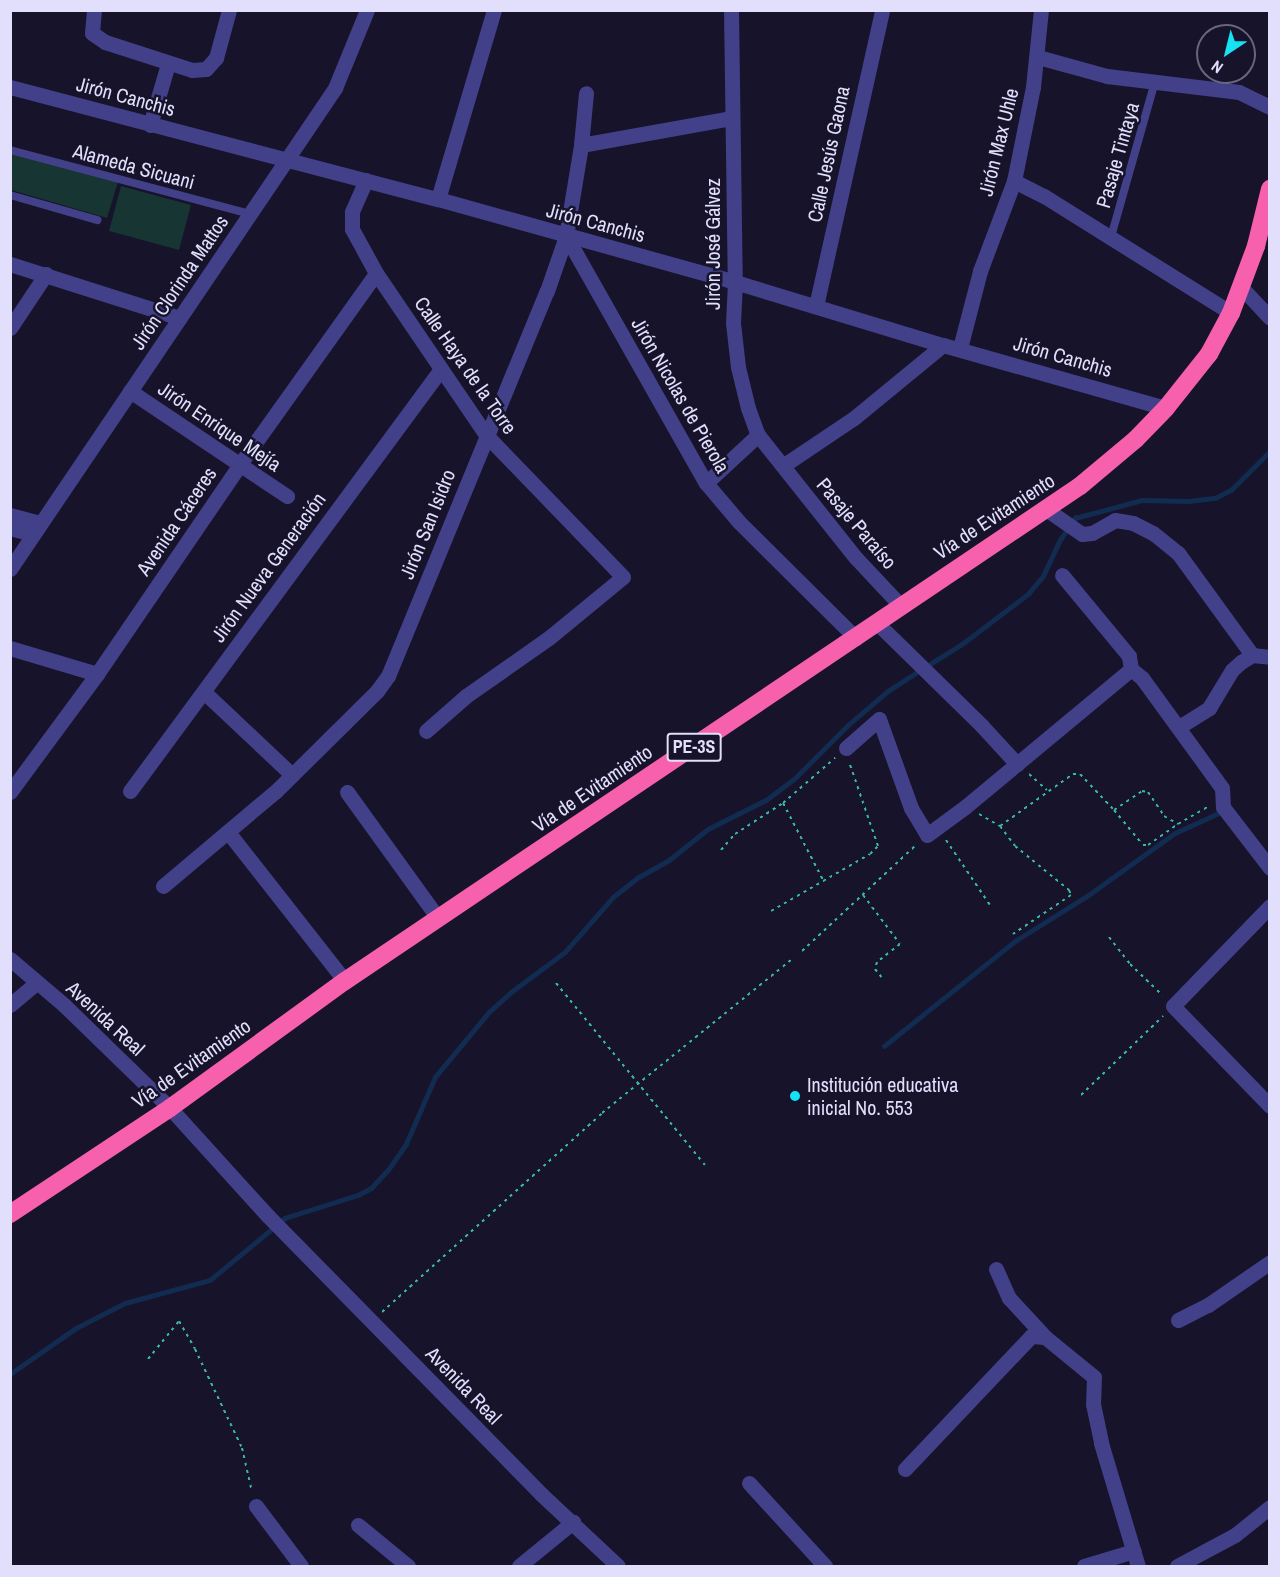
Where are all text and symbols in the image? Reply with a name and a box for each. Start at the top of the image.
north arrow [1196,24,1256,84]
text: N [1207,55,1227,79]
street label: Jirón Canchis [74,71,178,121]
street label: Calle Jesús Gaona [802,84,854,224]
street label: Jirón Max Uhle [973,86,1023,198]
street label: Pasaje Tintaya [1090,99,1144,211]
street label: Alameda Sicuani [71,138,197,194]
street label: Jirón José Gálvez [700,178,724,310]
street label: Jirón Canchis [544,197,648,247]
street label: Jirón Clorinda Mattos [125,210,233,354]
street label: Calle Haya de la Torre [410,292,522,438]
street label: Jirón Nicolas de Pierola [627,313,735,477]
street label: Jirón Canchis [1011,331,1115,381]
street label: Jirón Enrique Mejía [154,376,286,476]
street label: Avenida Cáceres [131,462,221,580]
street label: Jirón San Isidro [394,466,460,582]
street label: Vía de Evitamiento [929,468,1059,564]
street label: Pasaje Paraíso [812,473,902,573]
street label: Jirón Nueva Generación [206,488,330,646]
road number: PE-3S [666,732,722,762]
street label: Vía de Evitamiento [528,739,656,837]
street label: Avenida Real [62,976,150,1060]
street label: Vía de Evitamiento [127,1013,255,1113]
place label: Institución educativa inicial No. 553 [807,1072,958,1119]
marker: Institución educativa inicial No. 553 [788,1089,802,1103]
street label: Avenida Real [421,1341,507,1429]

